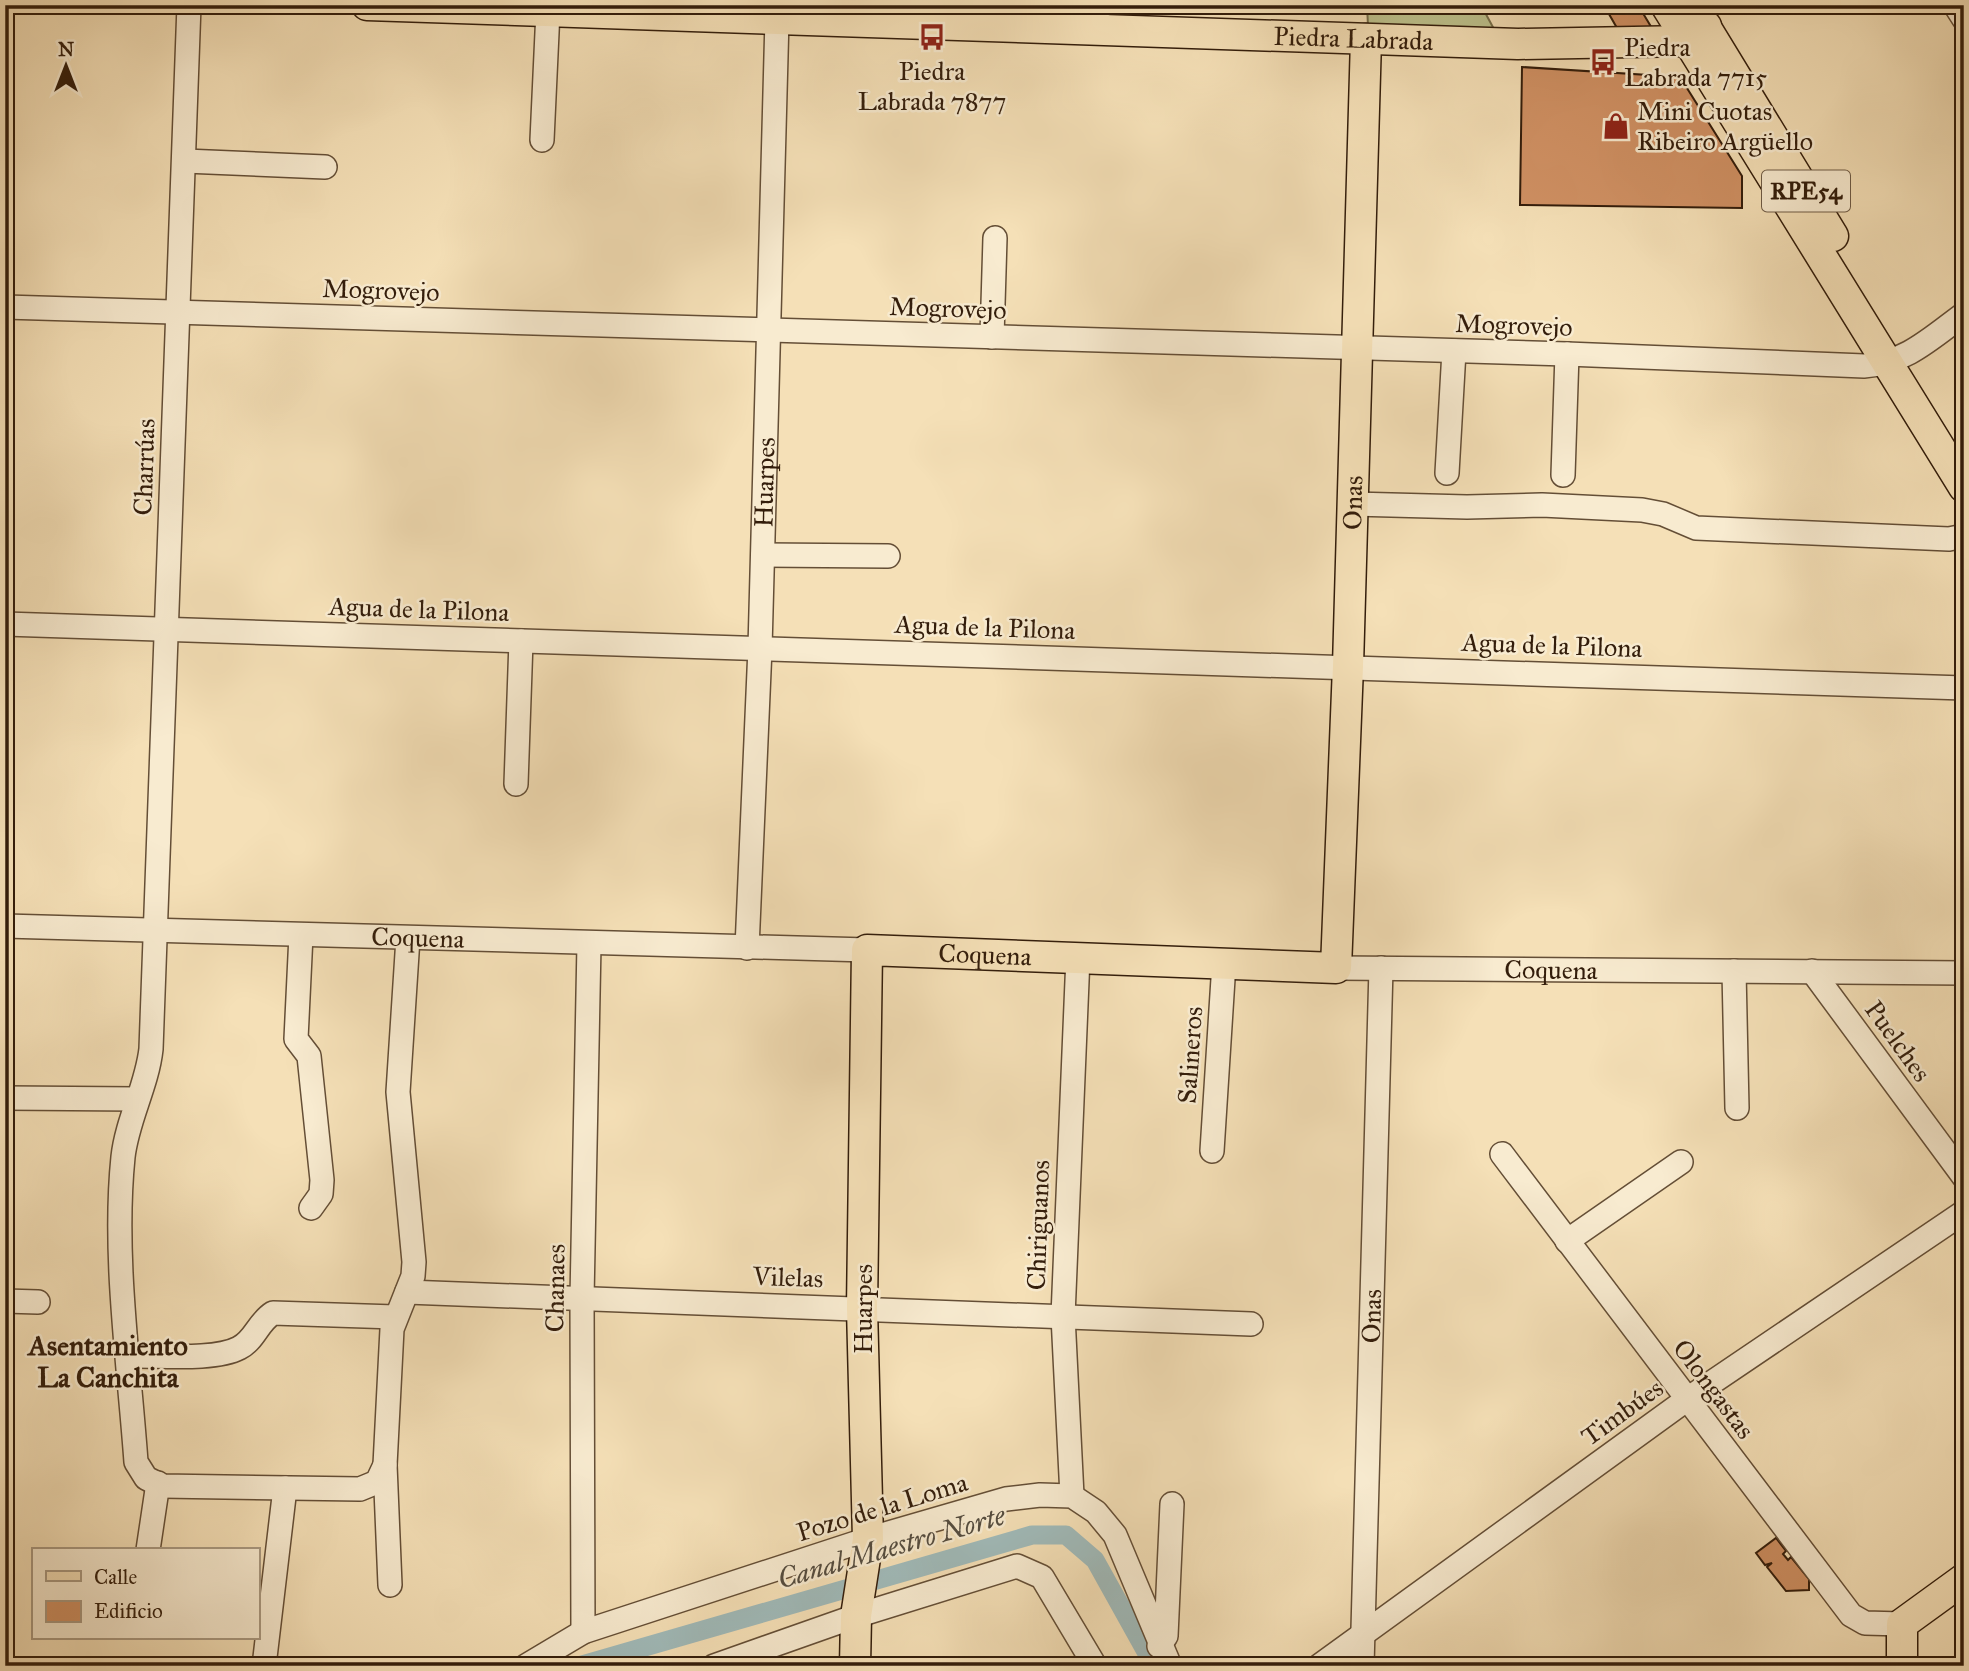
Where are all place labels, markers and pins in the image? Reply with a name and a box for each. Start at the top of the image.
bus stop icon: Piedra Labrada 7877 [917,22,947,52]
place label: Piedra Labrada 7715 [1624,31,1767,93]
bus stop icon: Piedra Labrada 7715 [1588,47,1618,77]
place label: Piedra Labrada 7877 [858,55,1006,117]
place label: Mini Cuotas Ribeiro Argüello [1637,95,1813,157]
shop icon: Mini Cuotas Ribeiro Argüello [1601,111,1631,141]

